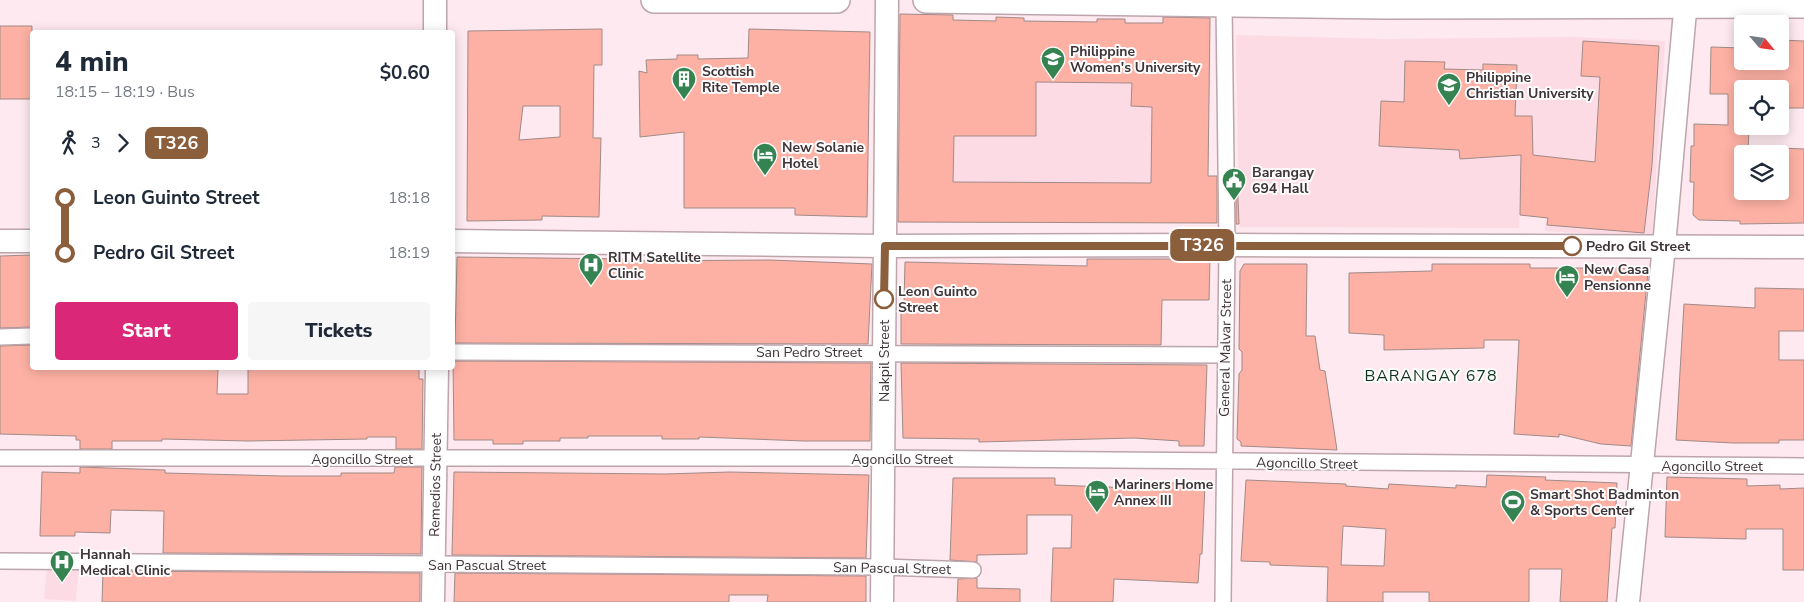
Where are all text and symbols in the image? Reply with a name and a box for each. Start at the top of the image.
north arrow [1734,15,1789,70]
map controls [1734,15,1789,200]
place label: Philippine Women's University [1070,42,1201,77]
text: 4 min [55,43,129,81]
school or university icon: Philippine Women's University [1040,46,1066,80]
text: $0.60 [380,60,430,86]
place label: Scottish Rite Temple [702,62,780,97]
building icon: Scottish Rite Temple [671,66,697,100]
place label: Philippine Christian University [1466,68,1594,103]
school or university icon: Philippine Christian University [1436,72,1462,106]
button: locate [1734,80,1789,135]
text: 18:15 – 18:19 · Bus [55,81,195,103]
icon: walk [55,129,83,157]
icon: forward [109,129,137,157]
text: T326 [155,131,198,155]
text: 3 [91,132,101,154]
place label: New Solanie Hotel [782,138,864,173]
hotel icon: New Solanie Hotel [752,142,778,176]
button: layers [1734,145,1789,200]
place label: Barangay 694 Hall [1252,163,1315,198]
public building icon: Barangay 694 Hall [1221,167,1247,201]
text: Leon Guinto Street [93,185,260,211]
text: 18:18 [388,187,430,209]
line badge: T326 [1167,229,1237,261]
text: T326 [1180,233,1224,257]
marker: Pedro Gil Street [1562,236,1582,256]
place label: Pedro Gil Street [1586,237,1691,256]
text: Pedro Gil Street [93,240,234,266]
text: 18:19 [388,242,430,264]
place label: RITM Satellite Clinic [608,248,701,283]
hospital icon: RITM Satellite Clinic [578,252,604,286]
place label: New Casa Pensionne [1584,260,1651,295]
hotel icon: New Casa Pensionne [1554,264,1580,298]
street label: General Malvar Street [1215,279,1236,417]
place label: Leon Guinto Street [898,282,977,317]
marker: Leon Guinto Street [874,289,894,309]
button: Start [55,302,238,360]
button: Tickets [248,302,430,360]
street label: Nakpil Street [875,320,894,402]
street label: San Pedro Street [756,343,862,362]
district label: BARANGAY 678 [1364,365,1498,387]
street label: Remedios Street [425,433,446,537]
street label: Agoncillo Street [311,450,413,469]
street label: Agoncillo Street [851,450,953,469]
street label: Agoncillo Street [1256,453,1358,474]
street label: Agoncillo Street [1661,457,1763,476]
place label: Mariners Home Annex III [1114,475,1214,510]
hotel icon: Mariners Home Annex III [1084,479,1110,513]
place label: Smart Shot Badminton & Sports Center [1530,485,1679,520]
sports icon: Smart Shot Badminton & Sports Center [1500,489,1526,523]
place label: Hannah Medical Clinic [80,545,170,580]
hospital icon: Hannah Medical Clinic [49,549,75,583]
street label: San Pascual Street [428,556,546,575]
street label: San Pascual Street [833,558,951,579]

